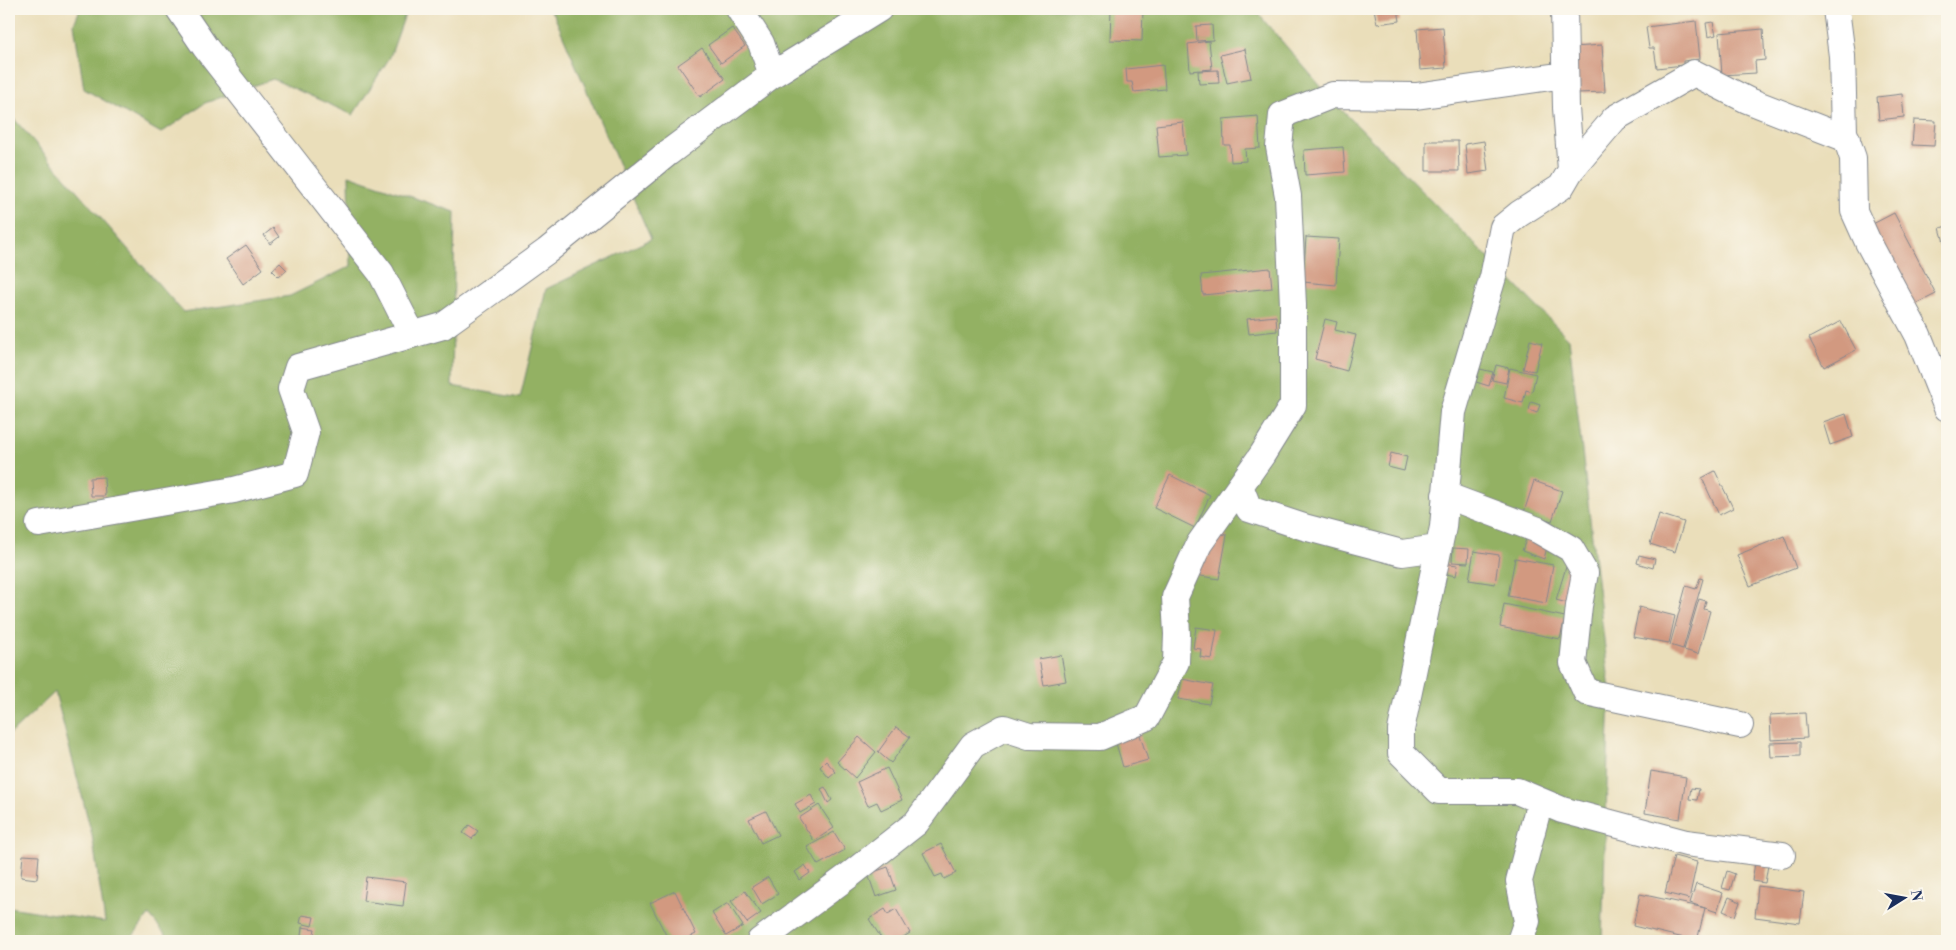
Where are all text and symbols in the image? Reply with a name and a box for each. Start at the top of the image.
north arrow [1878,872,1928,922]
text: N [1906,889,1926,903]

